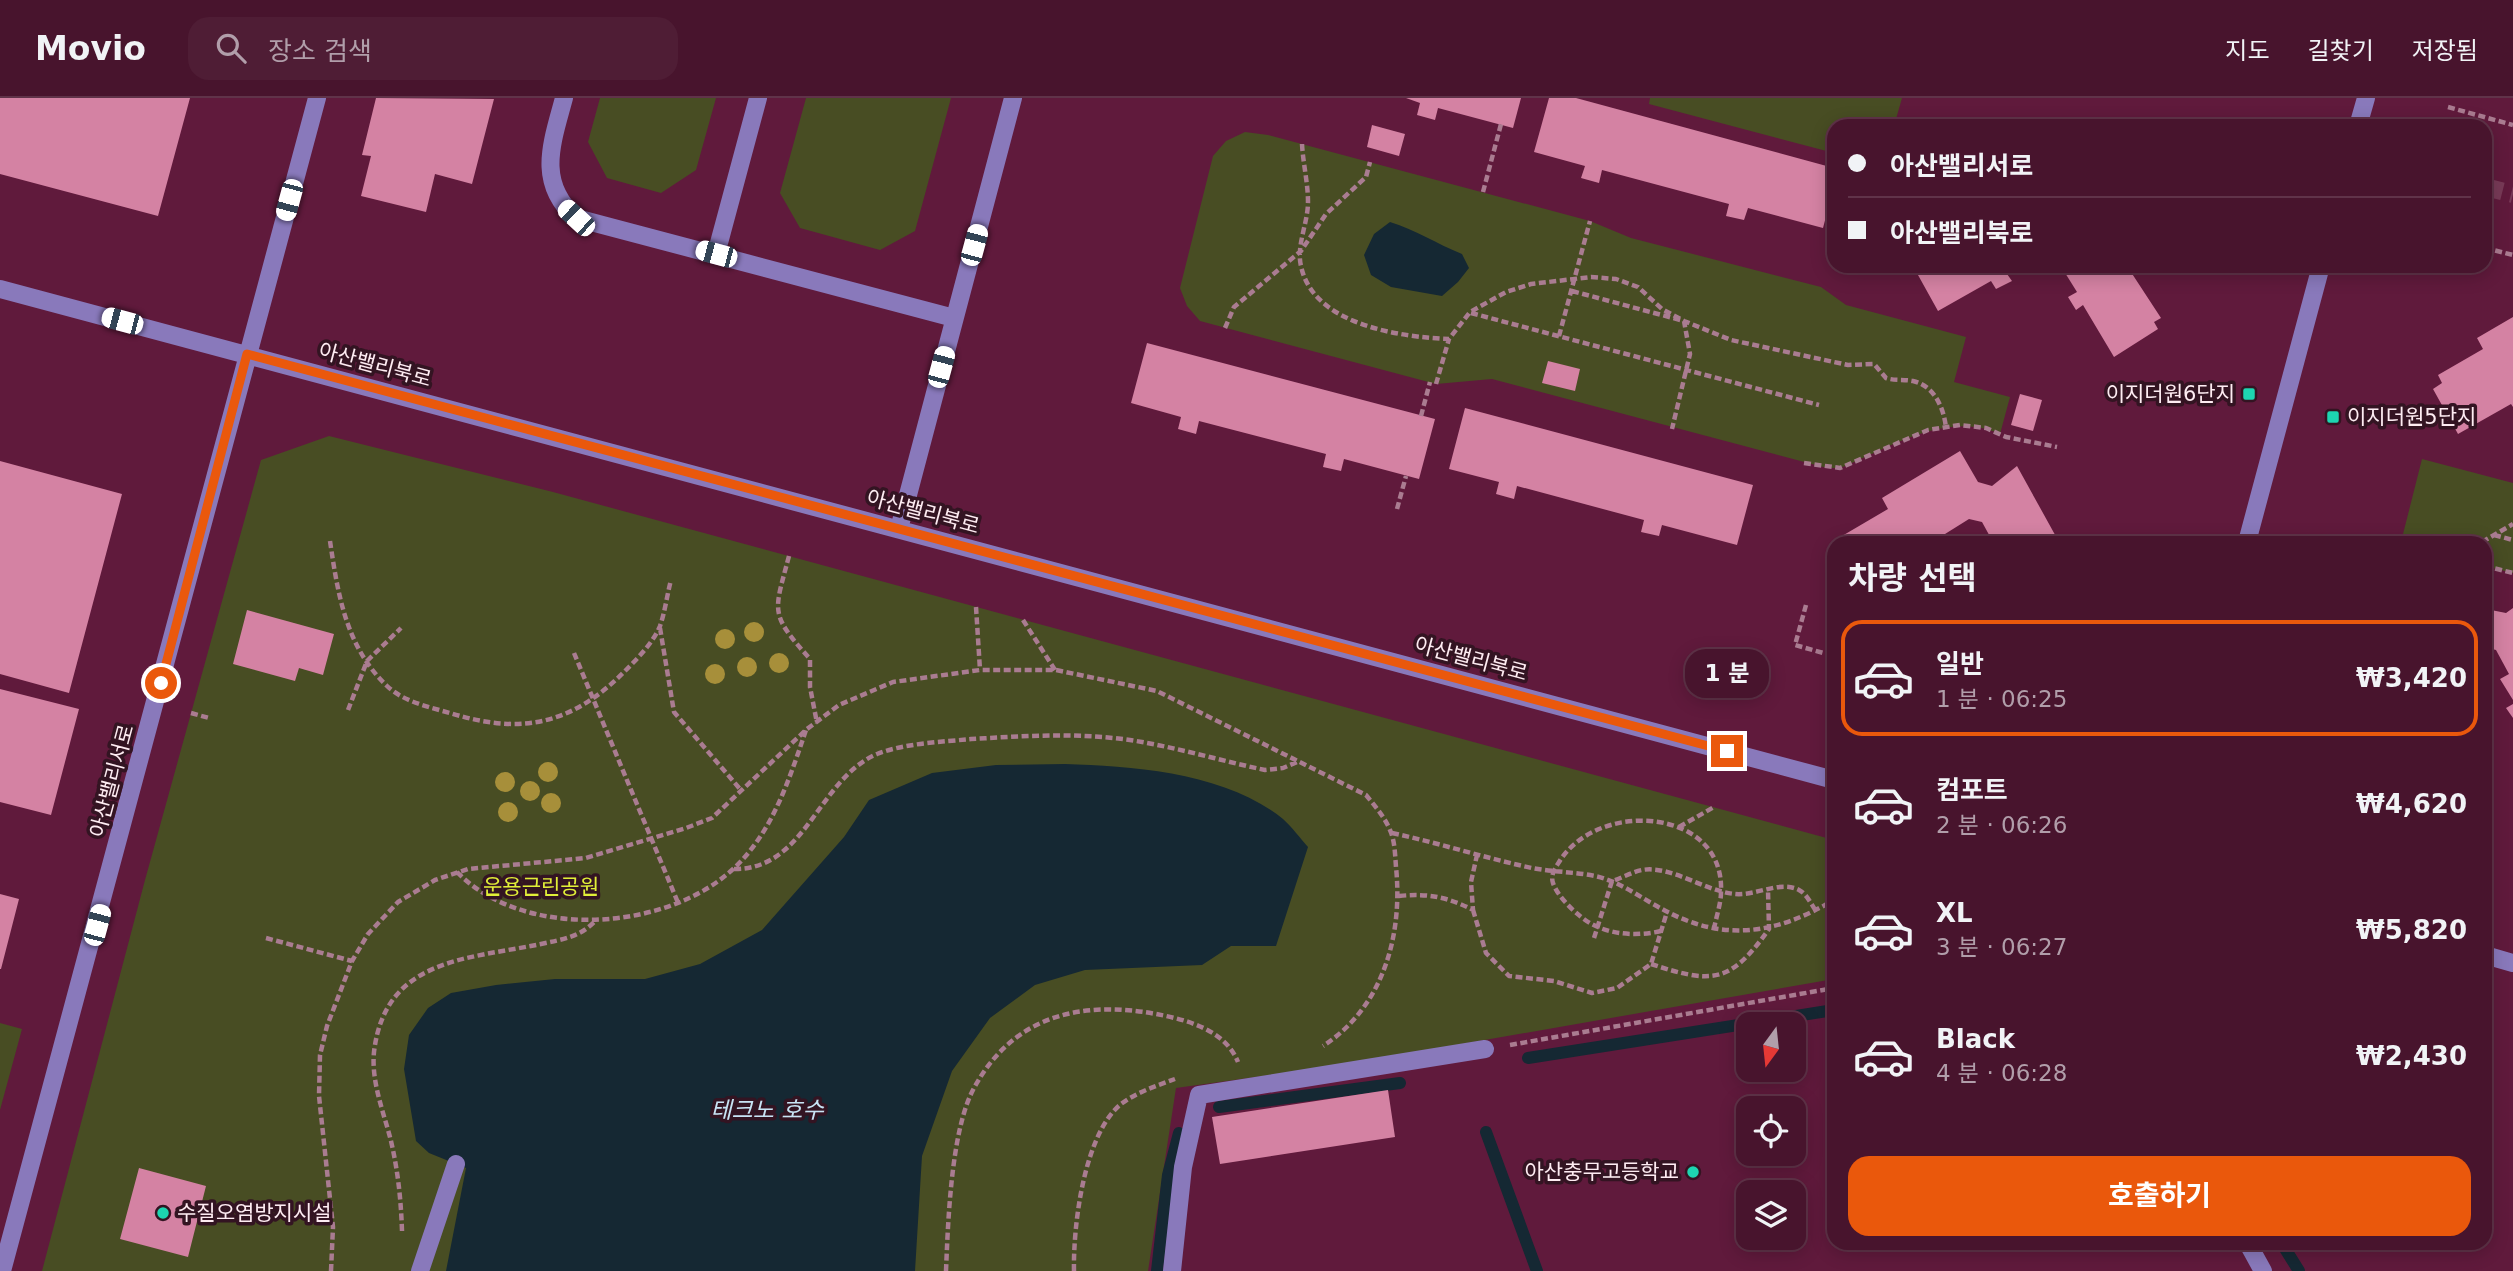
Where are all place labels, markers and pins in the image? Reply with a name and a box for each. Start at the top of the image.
place label: 이지더원6단지 [2106,382,2235,406]
marker: 이지더원6단지 [2241,386,2257,402]
place label: 이지더원5단지 [2347,405,2476,429]
marker: 이지더원5단지 [2325,409,2341,425]
place label: 아산충무고등학교 [1524,1160,1679,1184]
marker: 아산충무고등학교 [1685,1164,1701,1180]
place label: 수질오염방지시설 [177,1201,332,1225]
marker: 수질오염방지시설 [155,1205,171,1221]

